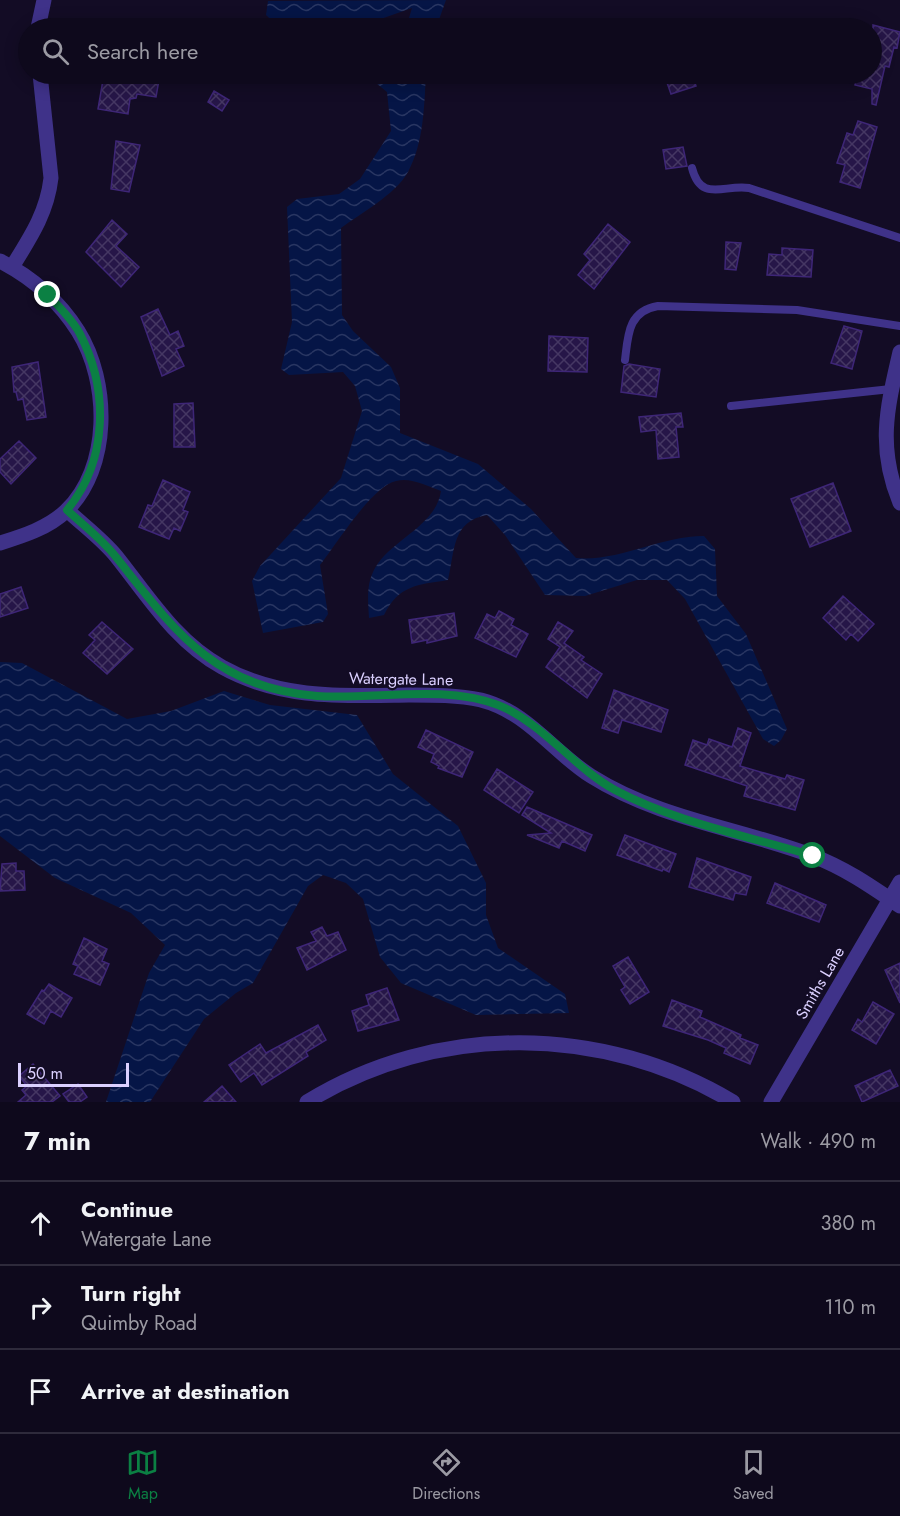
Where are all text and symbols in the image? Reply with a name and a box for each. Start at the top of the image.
search box [18,18,882,84]
icon: search [39,35,72,68]
text: Search here [87,35,198,67]
route end [34,281,60,307]
street label: Watergate Lane [349,667,453,691]
route start [799,842,825,868]
street label: Smiths Lane [790,942,850,1024]
scale bar [18,1060,129,1088]
text: 50 m [27,1062,63,1085]
text: 7 min [24,1122,91,1160]
text: Walk · 490 m [760,1127,876,1156]
text: Continue [81,1193,173,1225]
icon: ahead [24,1207,57,1240]
text: 380 m [821,1209,876,1238]
text: Watergate Lane [81,1225,212,1254]
text: Turn right [81,1277,181,1309]
icon: right [24,1291,57,1324]
text: 110 m [824,1293,876,1322]
text: Quimby Road [81,1309,197,1338]
icon: arrive [24,1375,57,1408]
text: Arrive at destination [81,1375,290,1407]
tab: Map [126,1446,159,1505]
tab: Directions [412,1446,480,1505]
tab: Saved [733,1446,774,1505]

